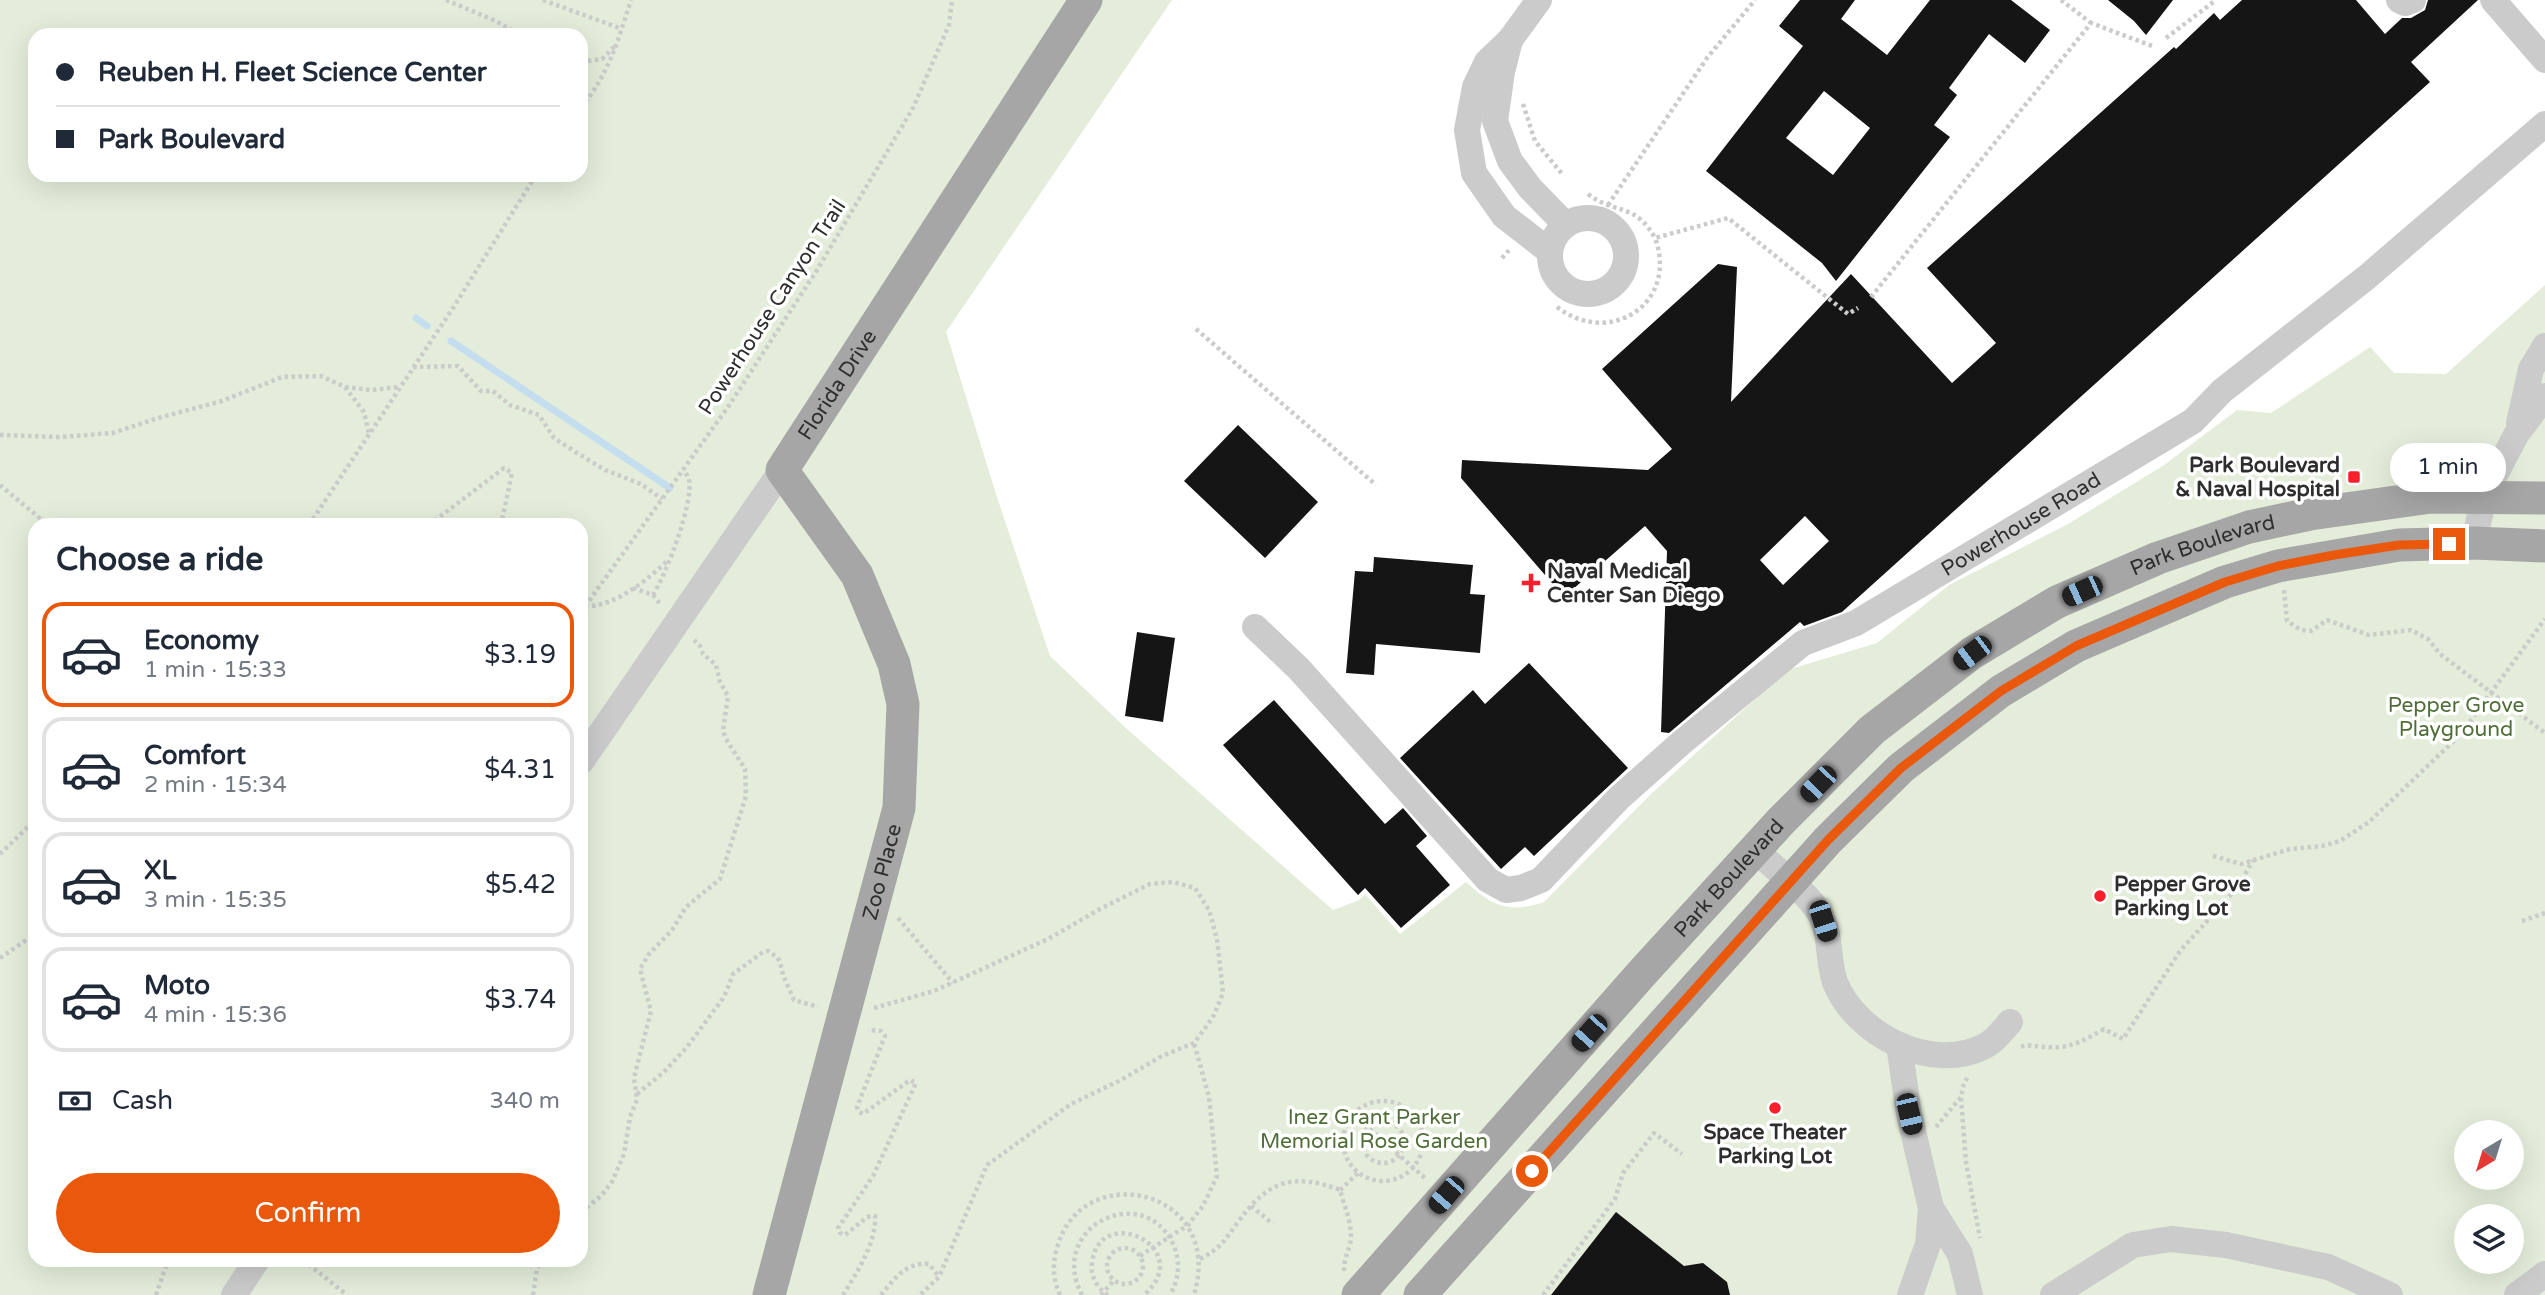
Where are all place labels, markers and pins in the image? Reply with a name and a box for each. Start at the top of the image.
place label: Park Boulevard & Naval Hospital [2175,453,2340,502]
marker: Park Boulevard & Naval Hospital [2346,469,2362,485]
place label: Naval Medical Center San Diego [1547,559,1721,608]
marker: Naval Medical Center San Diego [1521,573,1541,593]
place label: Pepper Grove Parking Lot [2114,872,2251,921]
marker: Pepper Grove Parking Lot [2092,888,2108,904]
marker: Space Theater Parking Lot [1767,1100,1783,1116]
place label: Space Theater Parking Lot [1704,1120,1847,1169]

